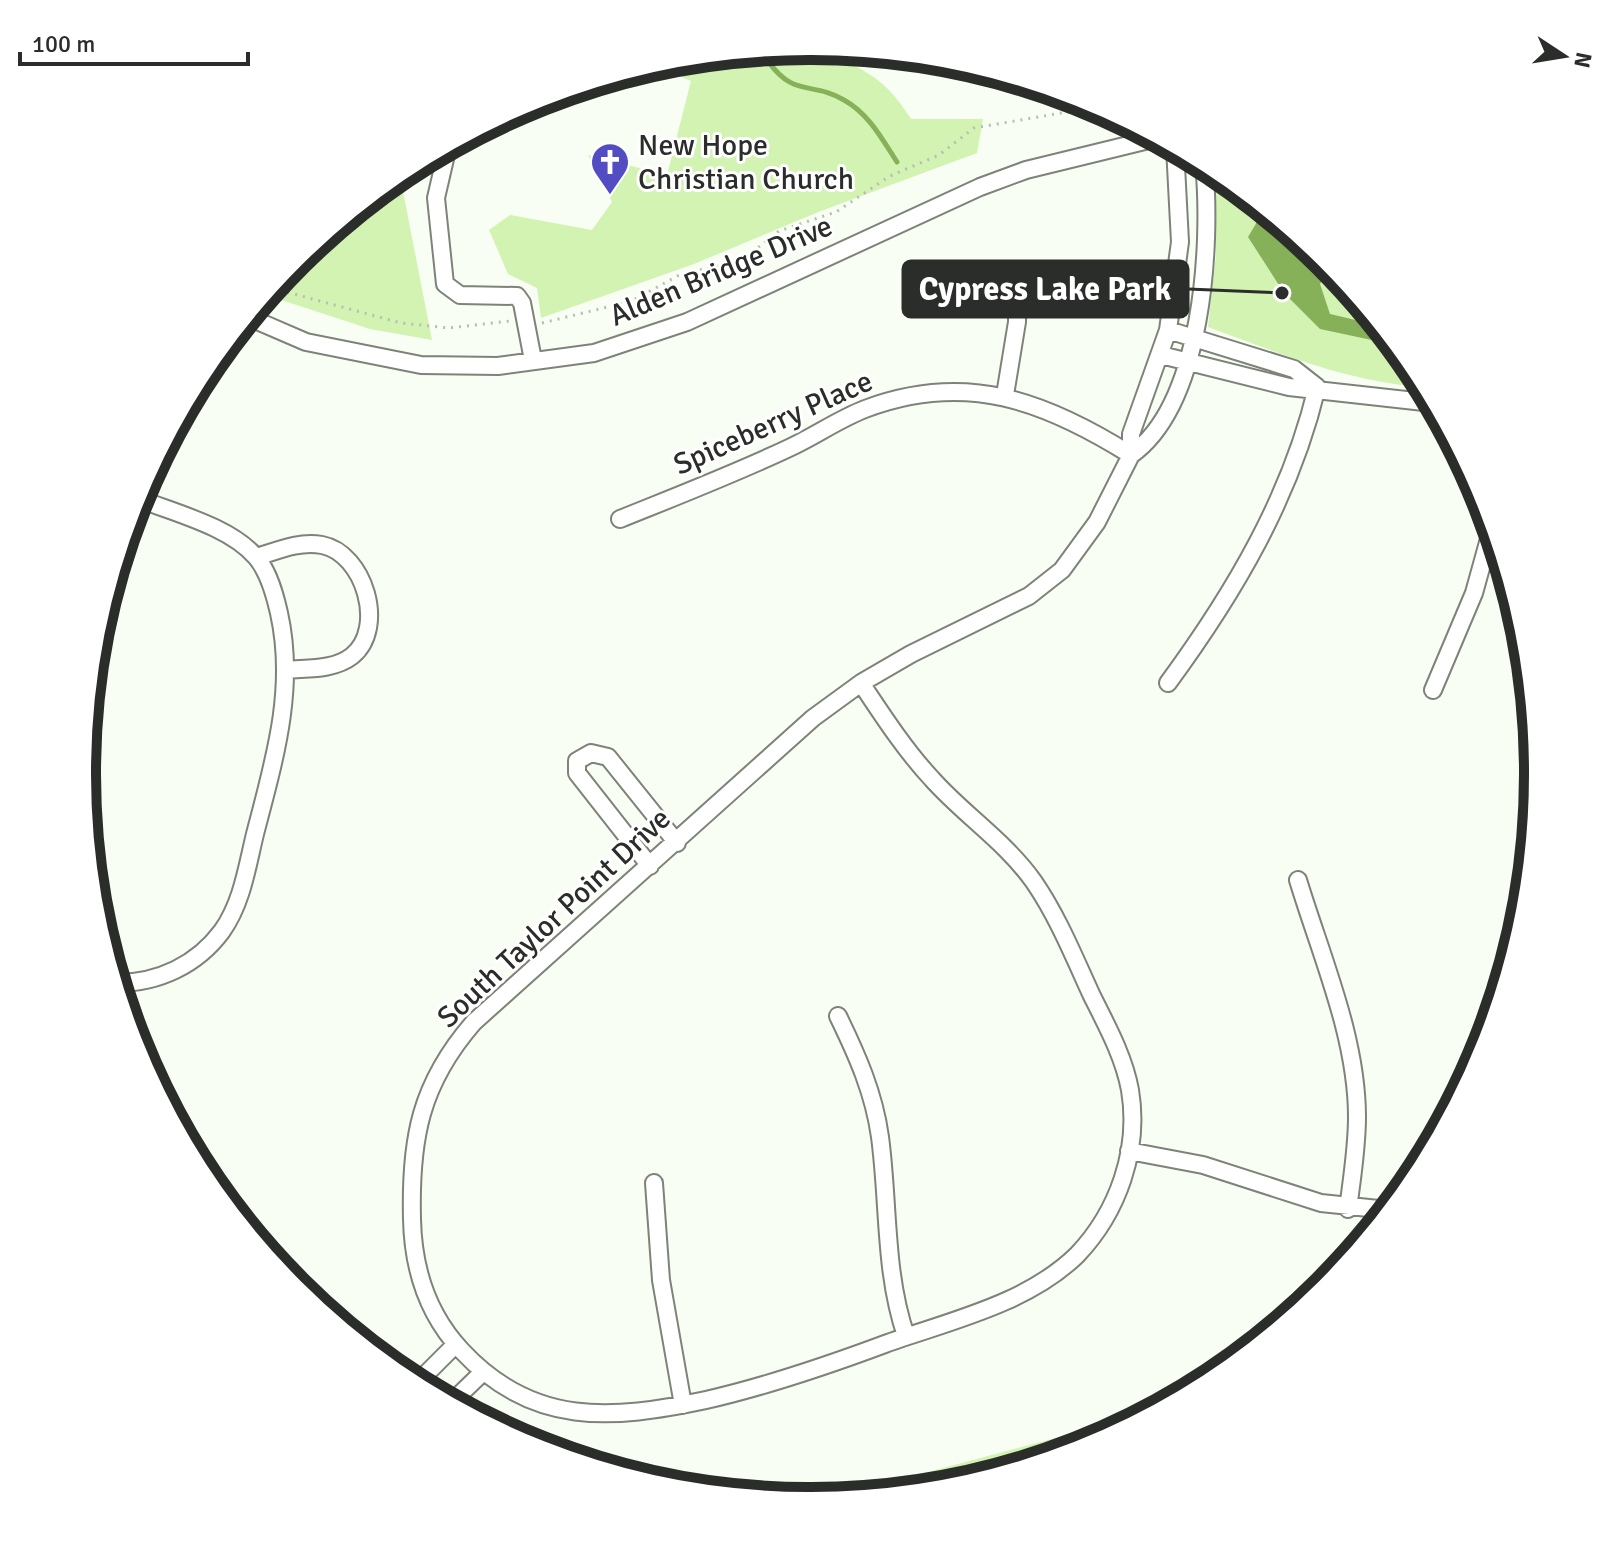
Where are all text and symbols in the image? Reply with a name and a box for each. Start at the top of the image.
scale bar [20,16,248,66]
north arrow [1524,16,1604,96]
text: 100 m [32,29,95,59]
text: N [1568,50,1598,70]
place label: New Hope Christian Church [638,127,854,198]
church icon: New Hope Christian Church [589,141,631,196]
street label: Alden Bridge Drive [604,207,838,335]
callout: Cypress Lake Park [903,261,1188,317]
text: Cypress Lake Park [919,270,1171,309]
street label: Spiceberry Place [668,363,878,483]
street label: South Taylor Point Drive [430,800,678,1036]

